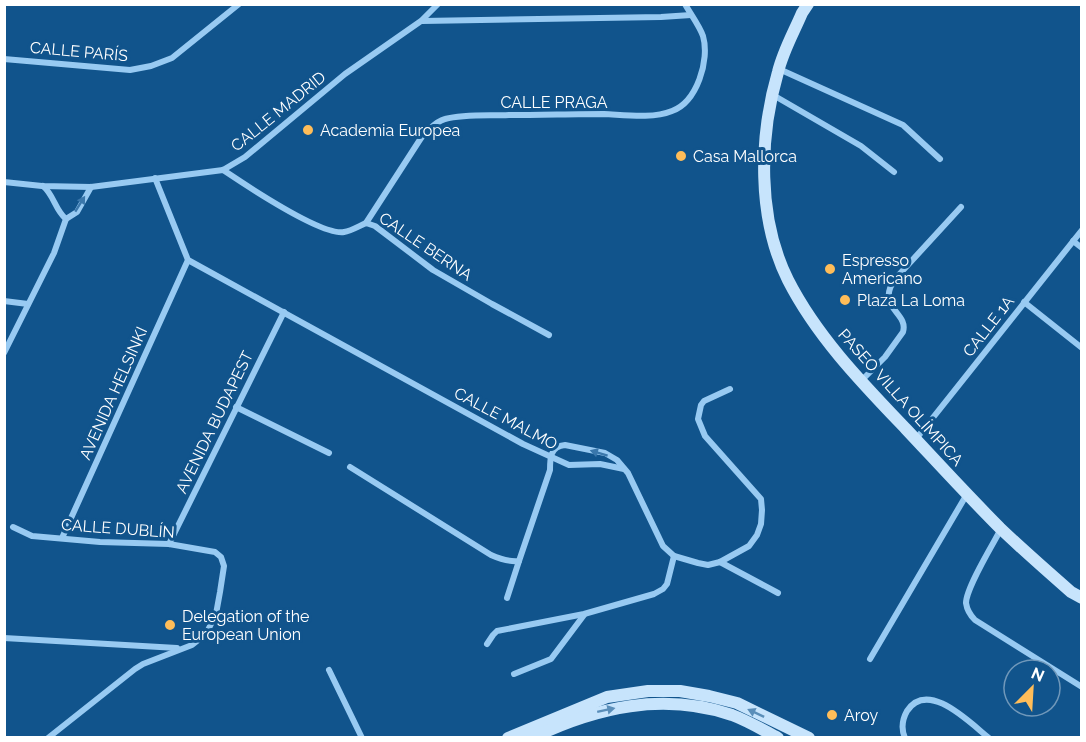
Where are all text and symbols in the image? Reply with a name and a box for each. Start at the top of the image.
street label: CALLE PARÍS [29,37,129,65]
street label: CALLE MADRID [227,67,329,155]
street label: CALLE PRAGA [500,93,608,112]
place label: Academia Europea [320,121,460,140]
marker: Academia Europea [301,123,315,137]
place label: Casa Mallorca [693,147,797,166]
marker: Casa Mallorca [674,149,688,163]
one-way arrow [75,196,86,213]
street label: CALLE BERNA [376,208,476,285]
place label: Espresso Americano [842,251,922,288]
marker: Espresso Americano [823,262,837,276]
place label: Plaza La Loma [857,291,965,310]
street label: CALLE 1A [959,292,1018,360]
marker: Plaza La Loma [838,293,852,307]
street label: AVENIDA HELSINKI [76,324,151,463]
street label: PASEO VILLA OLÍMPICA [834,324,968,470]
street label: AVENIDA BUDAPEST [172,348,257,496]
street label: CALLE MALMO [451,383,561,454]
one-way arrow [590,448,608,457]
street label: CALLE DUBLÍN [60,514,176,542]
place label: Delegation of the European Union [182,607,309,644]
marker: Delegation of the European Union [163,618,177,632]
north arrow [1002,658,1062,718]
text: N [1028,664,1047,686]
one-way arrow [597,705,616,715]
place label: Aroy [844,706,878,725]
one-way arrow [748,708,765,717]
marker: Aroy [825,708,839,722]

